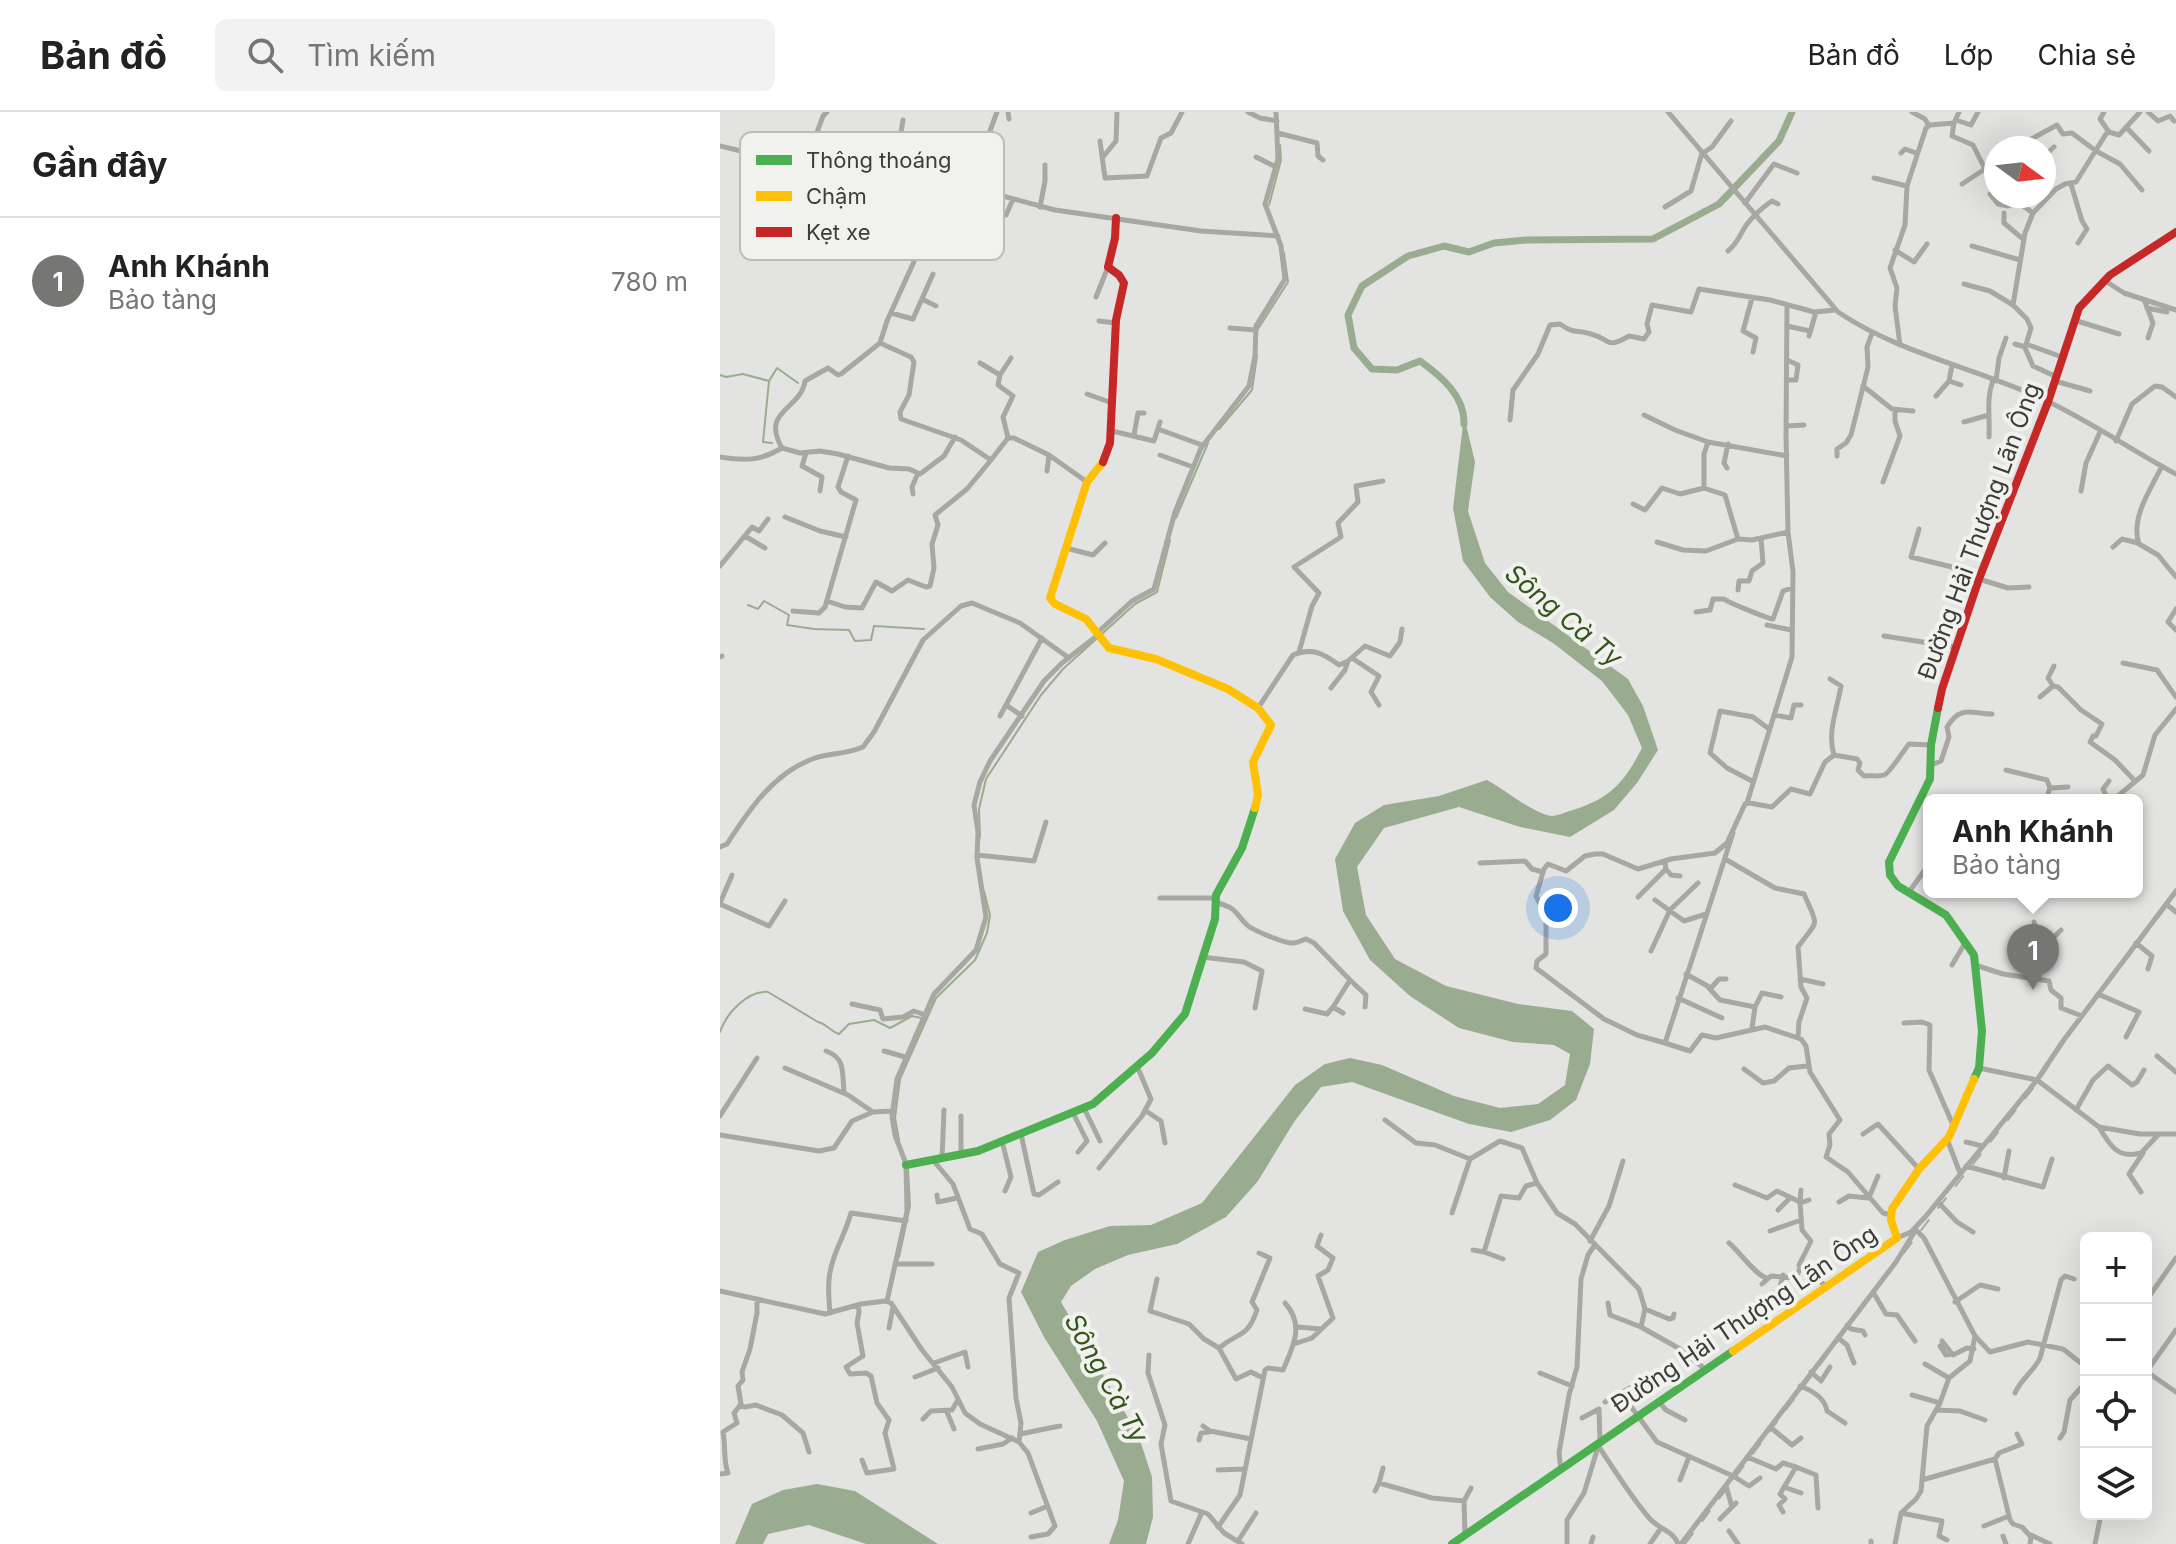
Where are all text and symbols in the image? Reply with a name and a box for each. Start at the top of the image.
search box [215,19,775,91]
text: Bản đồ [40,32,167,78]
icon: search [243,33,287,77]
text: Tìm kiếm [307,37,436,73]
text: Bản đồ [1807,38,1900,72]
text: Lớp [1944,38,1994,72]
text: Chia sẻ [2038,38,2136,72]
legend [740,132,1004,260]
north arrow [1984,136,2056,208]
text: Gần đây [32,144,168,185]
text: Thông thoáng [806,147,952,173]
text: Chậm [806,183,867,209]
text: Kẹt xe [806,219,870,245]
text: Anh Khánh [108,248,270,284]
text: 1 [52,266,64,297]
text: 780 m [611,266,688,297]
text: Bảo tàng [108,284,217,315]
street label: Đường Hải Thượng Lãn Ông [1912,378,2046,684]
water label: Sông Cà Ty [1499,557,1630,674]
popup [1923,794,2143,898]
text: Anh Khánh [1952,813,2114,849]
text: Bảo tàng [1952,849,2061,880]
your location [1538,888,1578,928]
pin: 1 [2007,924,2059,990]
street label: Đường Hải Thượng Lãn Ông [1606,1219,1882,1419]
map controls [2080,1232,2152,1520]
button: + [2080,1232,2152,1304]
button: − [2080,1304,2152,1376]
water label: Sông Cà Ty [1059,1308,1156,1449]
button: locate [2080,1376,2152,1448]
button: layers [2080,1448,2152,1520]

